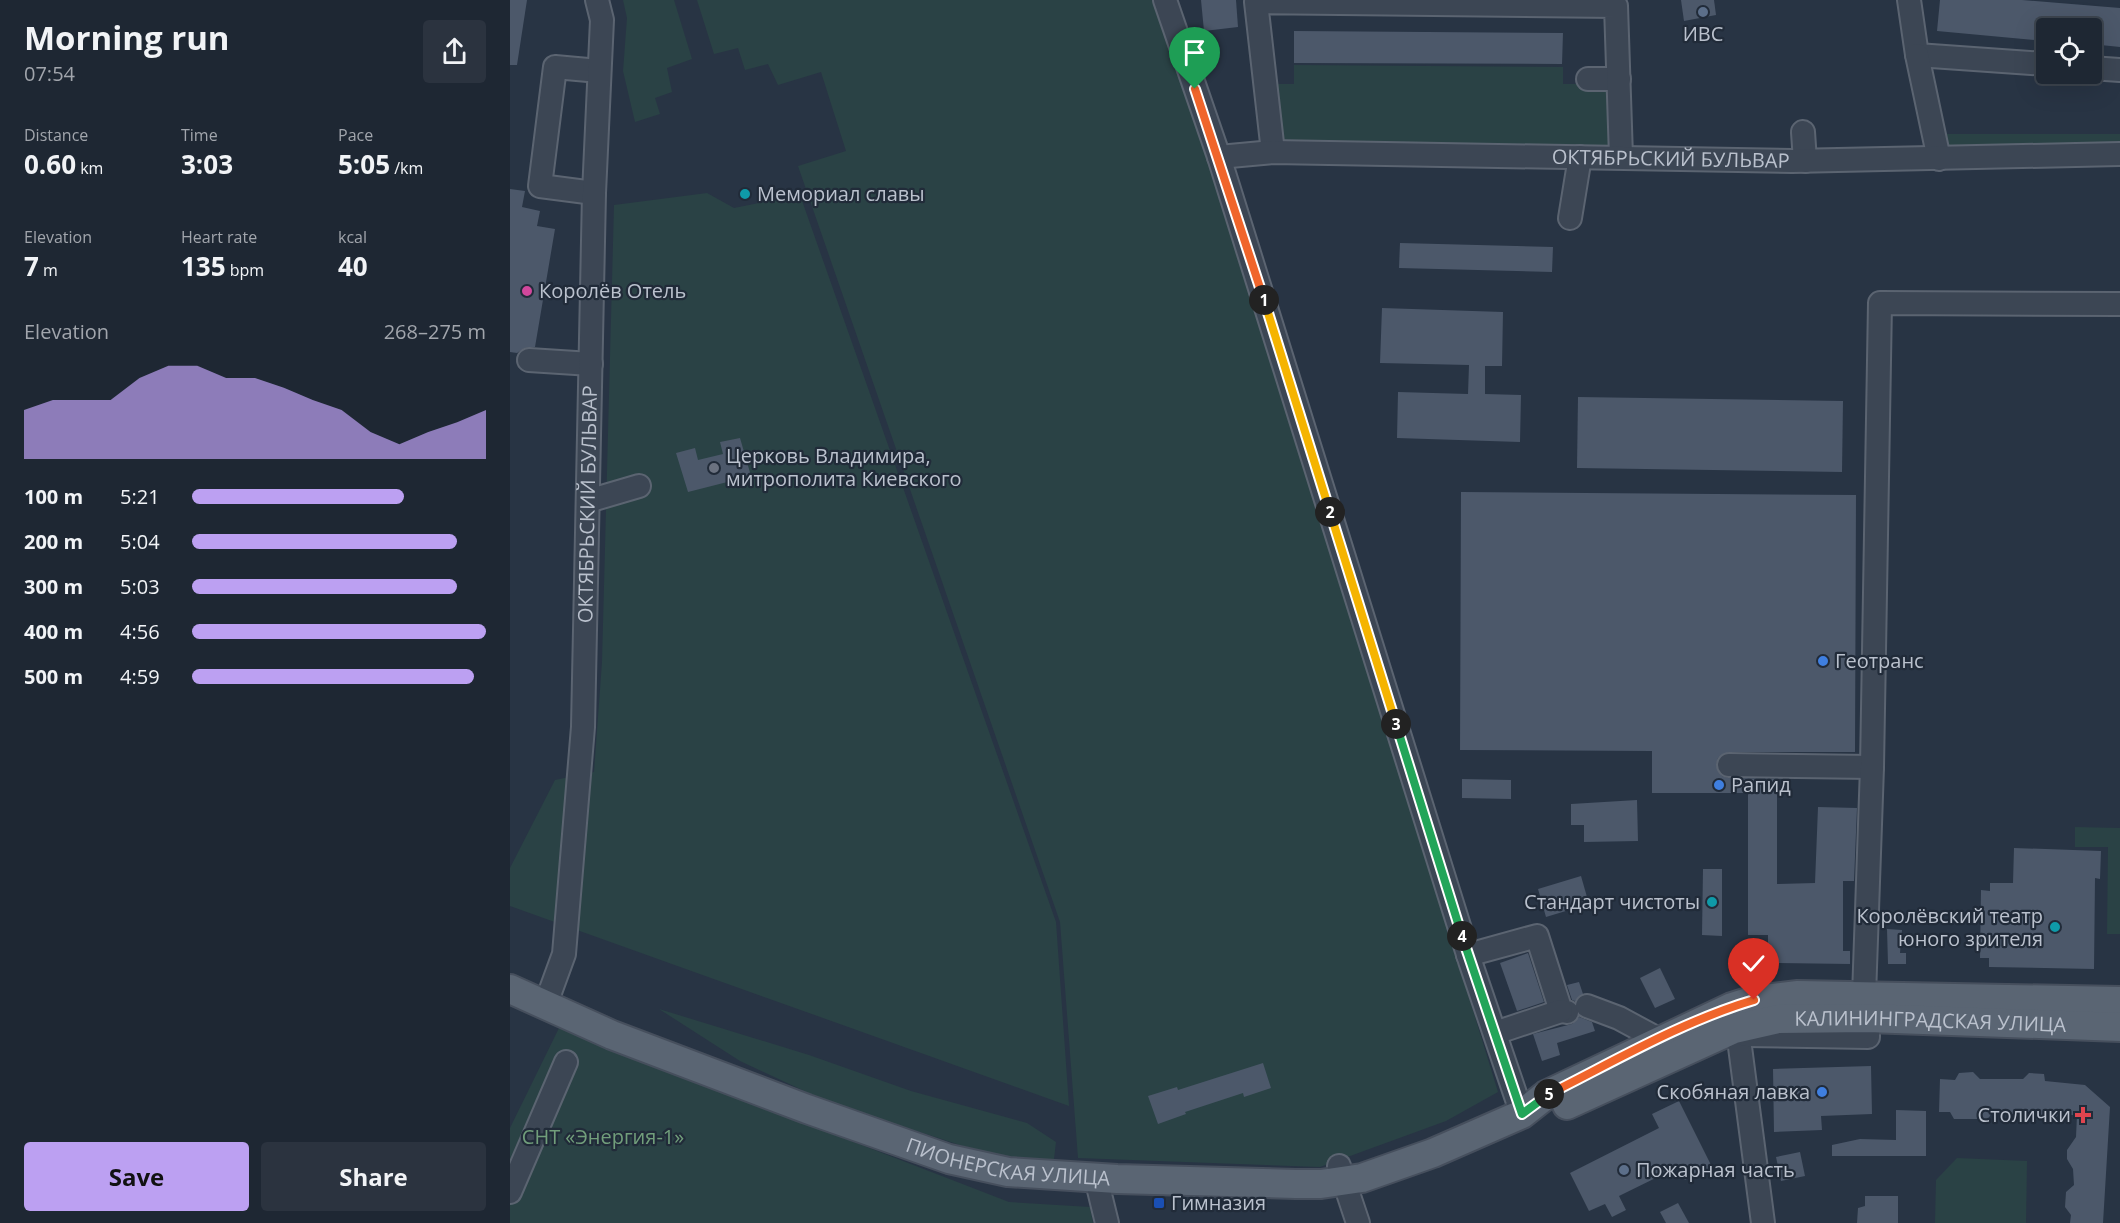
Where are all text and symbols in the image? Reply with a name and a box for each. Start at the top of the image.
marker: ИВС [1696,5,1710,19]
text: Morning run [24,15,230,60]
map controls [2036,18,2102,84]
button: locate [2036,18,2102,84]
button: share [423,20,486,83]
place label: ИВС [1683,20,1723,47]
pin [1169,27,1220,89]
icon: arrive [1178,36,1211,69]
text: 07:54 [24,60,75,87]
text: Distance [24,124,88,146]
text: Time [181,124,218,146]
text: Pace [338,124,373,146]
street label: ОКТЯБРЬСКИЙ БУЛЬВАР [1552,143,1790,174]
text: 0.60 [24,146,76,182]
text: 3:03 [181,146,233,182]
text: 5:05 [338,146,390,182]
text: km [76,157,103,179]
text: /km [390,157,423,179]
place label: Мемориал славы [757,180,925,207]
marker: Мемориал славы [738,187,752,201]
text: Elevation [24,226,92,248]
text: Heart rate [181,226,257,248]
text: kcal [338,226,367,248]
text: 7 [24,248,39,284]
text: 135 [181,248,226,284]
text: 40 [338,248,368,284]
text: m [39,259,58,281]
text: bpm [226,259,264,281]
place label: Королёв Отель [539,277,686,304]
marker: Королёв Отель [520,284,534,298]
pin: 1 [1249,285,1279,315]
text: 1 [1259,289,1269,311]
text: Elevation [24,318,109,345]
text: 268–275 m [384,318,486,345]
street label: ОКТЯБРЬСКИЙ БУЛЬВАР [571,385,603,623]
place label: Церковь Владимира, митрополита Киевского [726,442,962,492]
marker: Церковь Владимира, митрополита Киевского [707,461,721,475]
text: 100 m [24,483,83,510]
text: 5:21 [120,483,160,510]
pin: 2 [1315,497,1345,527]
text: 2 [1325,501,1335,523]
text: 200 m [24,528,83,555]
text: 5:04 [120,528,160,555]
text: 300 m [24,573,83,600]
text: 5:03 [120,573,160,600]
text: 400 m [24,618,83,645]
text: 4:56 [120,618,160,645]
place label: Геотранс [1835,647,1924,674]
marker: Геотранс [1816,654,1830,668]
text: 500 m [24,663,83,690]
text: 4:59 [120,663,160,690]
pin: 3 [1381,709,1411,739]
text: 3 [1391,713,1401,735]
place label: Рапид [1731,771,1791,798]
marker: Рапид [1712,778,1726,792]
place label: Стандарт чистоты [1524,888,1700,915]
marker: Стандарт чистоты [1705,895,1719,909]
place label: Королёвский театр юного зрителя [1856,902,2043,952]
marker: Королёвский театр юного зрителя [2048,920,2062,934]
pin: 4 [1447,921,1477,951]
text: 4 [1457,925,1467,947]
pin [1728,938,1779,1000]
icon: check [1737,947,1770,980]
street label: КАЛИНИНГРАДСКАЯ УЛИЦА [1794,1004,2067,1038]
place label: Скобяная лавка [1657,1078,1810,1105]
pin: 5 [1534,1079,1564,1109]
text: 5 [1544,1083,1554,1105]
marker: Скобяная лавка [1815,1085,1829,1099]
place label: Столички [1978,1101,2071,1128]
marker: Столички [2076,1108,2090,1122]
park label: СНТ «Энергия-1» [522,1123,684,1150]
street label: ПИОНЕРСКАЯ УЛИЦА [902,1131,1111,1192]
button: Save [24,1142,249,1211]
button: Share [261,1142,486,1211]
place label: Пожарная часть [1636,1156,1795,1183]
marker: Пожарная часть [1617,1163,1631,1177]
place label: Гимназия [1171,1189,1266,1216]
marker: Гимназия [1152,1196,1166,1210]

